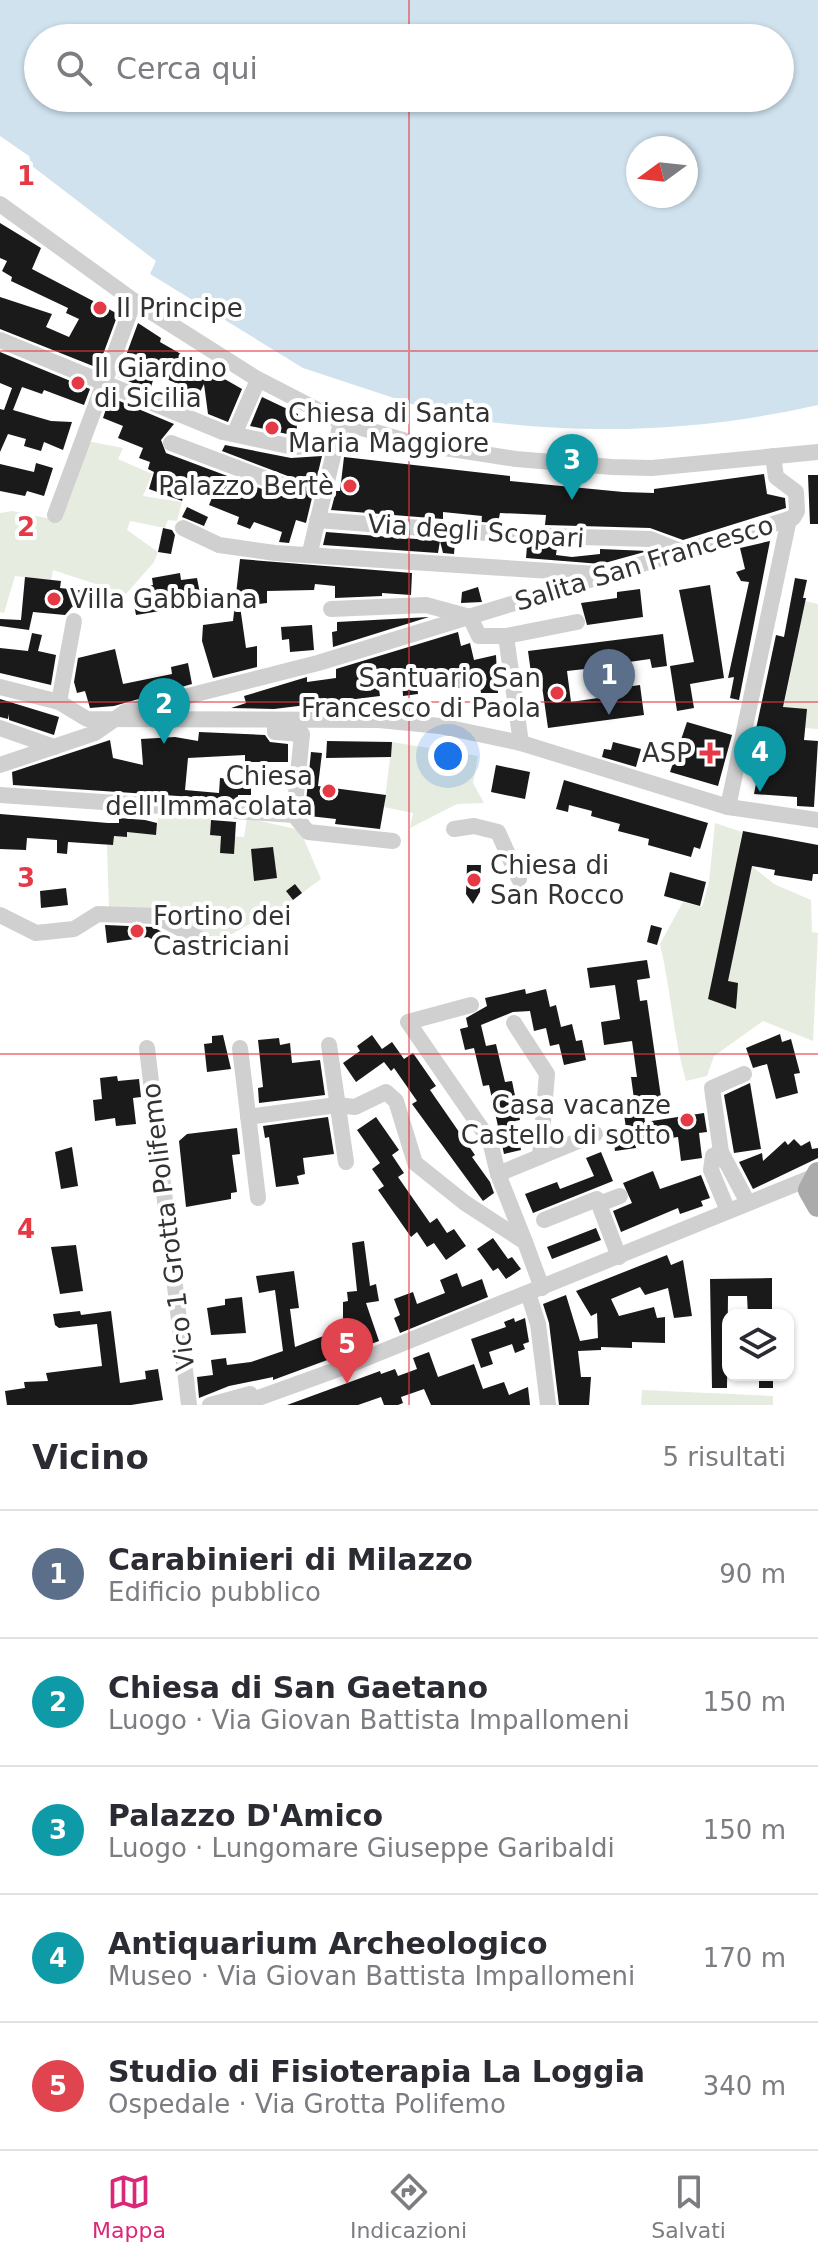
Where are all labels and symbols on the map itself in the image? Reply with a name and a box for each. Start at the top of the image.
north arrow [626,136,698,208]
text: 1 [17,161,35,191]
place label: Il Principe [116,293,243,323]
marker: Il Principe [91,299,109,317]
place label: Il Giardino di Sicilia [94,353,227,413]
marker: Il Giardino di Sicilia [69,374,87,392]
place label: Chiesa di Santa Maria Maggiore [288,398,491,458]
marker: Chiesa di Santa Maria Maggiore [263,419,281,437]
pin: 3 [546,434,598,500]
place label: Palazzo Bertè [158,471,334,501]
marker: Palazzo Bertè [341,477,359,495]
street label: Via degli Scopari [367,508,585,554]
street label: Salita San Francesco [511,509,777,617]
text: 2 [17,512,35,542]
place label: Villa Gabbiana [70,584,258,614]
marker: Villa Gabbiana [45,590,63,608]
pin: 1 [583,649,635,715]
place label: Santuario San Francesco di Paola [301,663,541,723]
pin: 2 [138,678,190,744]
marker: Santuario San Francesco di Paola [548,684,566,702]
pin: 4 [734,726,786,792]
your location [428,736,468,776]
place label: ASP [642,738,692,768]
marker: ASP [699,742,721,764]
place label: Chiesa dell'Immacolata [105,761,313,821]
marker: Chiesa dell'Immacolata [320,782,338,800]
place label: Chiesa di San Rocco [490,850,624,910]
text: 3 [17,863,35,893]
marker: Chiesa di San Rocco [465,871,483,889]
place label: Fortino dei Castriciani [153,901,291,961]
marker: Fortino dei Castriciani [128,922,146,940]
street label: Vico 1 Grotta Polifemo [135,1081,201,1373]
place label: Casa vacanze Castello di sotto [461,1090,671,1150]
marker: Casa vacanze Castello di sotto [678,1111,696,1129]
text: 4 [17,1214,35,1244]
pin: 5 [321,1318,373,1384]

